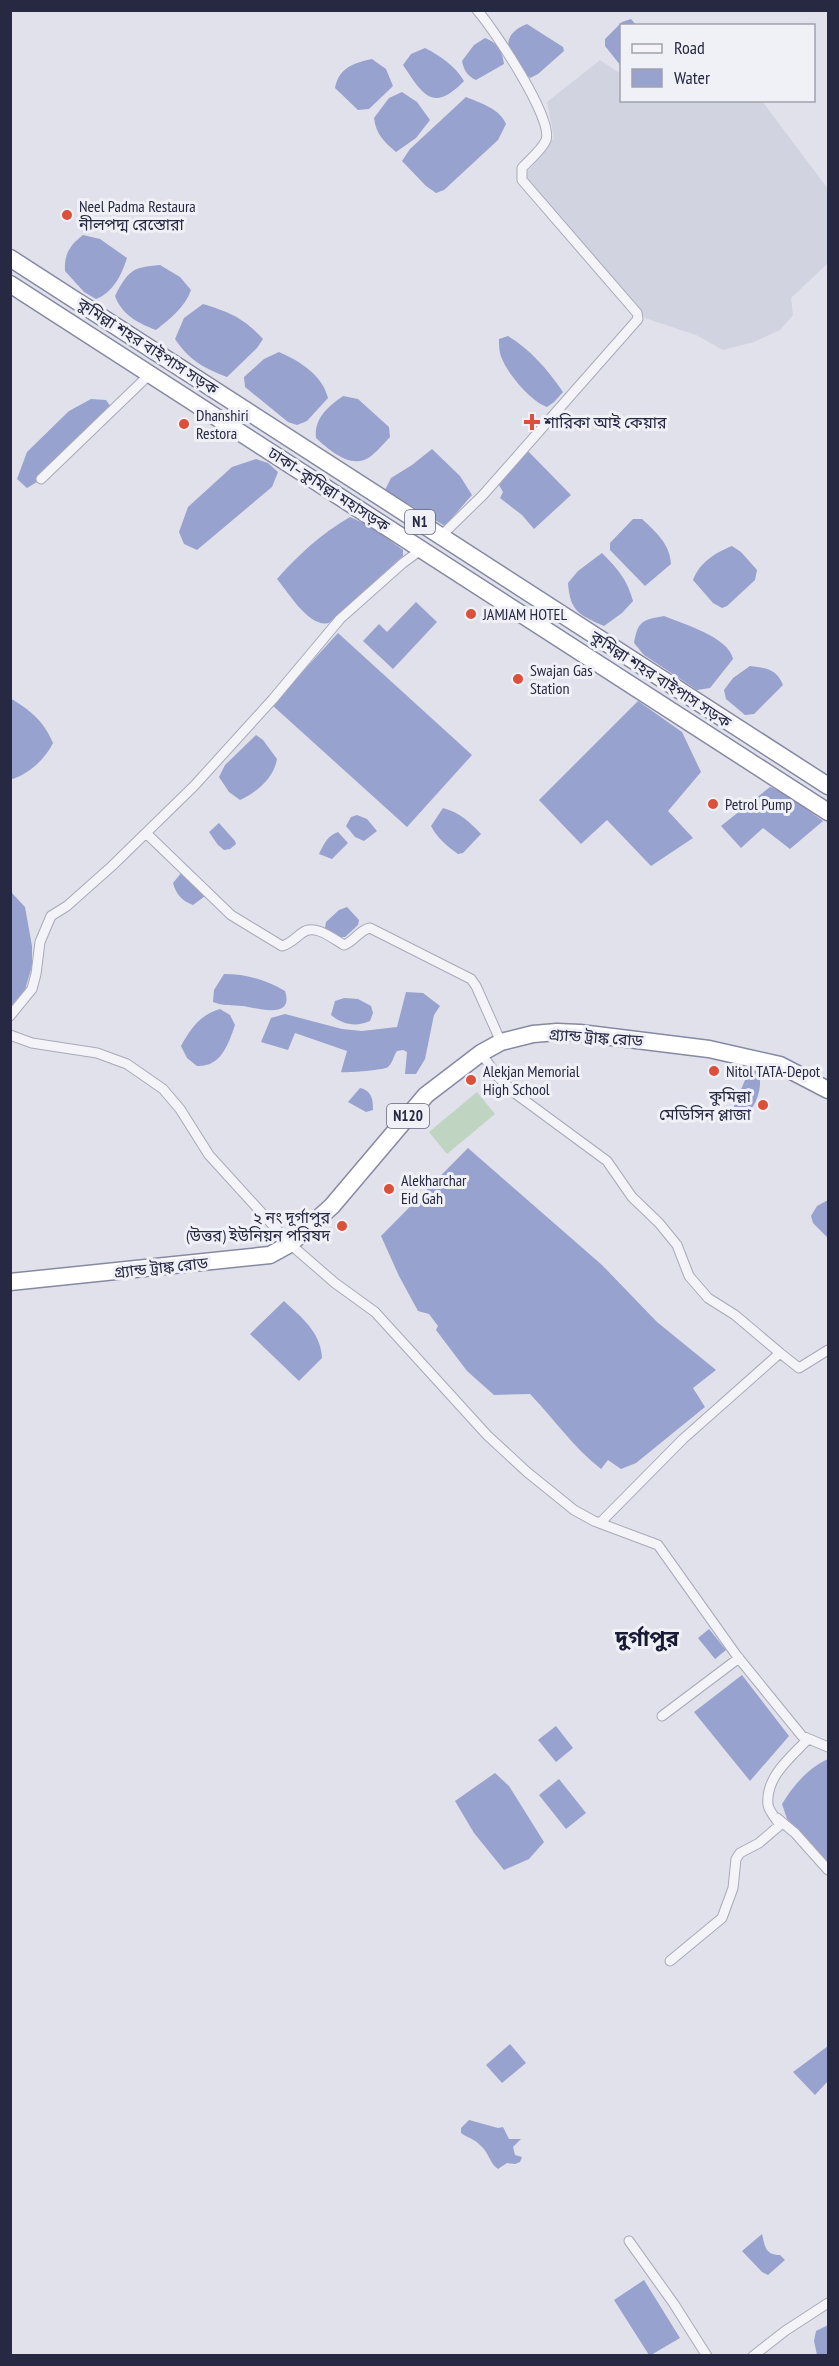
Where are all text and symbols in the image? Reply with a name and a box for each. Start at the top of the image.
legend [620,24,815,102]
text: Road [674,36,705,59]
text: Water [674,66,710,89]
place label: Neel Padma Restaura নীলপদ্ম রেস্তোরা [78,196,196,234]
marker: Neel Padma Restaura নীলপদ্ম রেস্তোরা [60,208,74,222]
street label: কুমিল্লা শহর বাইপাস সড়ক [73,293,223,399]
place label: Dhanshiri Restora [196,405,249,443]
place label: শারিকা আই কেয়ার [543,412,667,432]
marker: শারিকা আই কেয়ার [525,415,539,429]
marker: Dhanshiri Restora [177,417,191,431]
street label: ঢাকা–কুমিল্লা মহাসড়ক [264,442,394,536]
road number: N1 [405,510,435,534]
place label: JAMJAM HOTEL [482,604,567,624]
marker: JAMJAM HOTEL [464,607,478,621]
street label: কুমিল্লা শহর বাইপাস সড়ক [586,626,736,732]
place label: Swajan Gas Station [530,660,593,698]
marker: Swajan Gas Station [511,672,525,686]
place label: Petrol Pump [725,794,792,814]
marker: Petrol Pump [706,797,720,811]
street label: গ্র্যান্ড ট্রাঙ্ক রোড [548,1024,644,1050]
place label: Alekjan Memorial High School [483,1061,580,1099]
place label: Nitol TATA-Depot [726,1061,821,1081]
marker: Nitol TATA-Depot [707,1064,721,1078]
marker: Alekjan Memorial High School [464,1073,478,1087]
place label: কুমিল্লা মেডিসিন প্লাজা [659,1086,752,1124]
marker: কুমিল্লা মেডিসিন প্লাজা [756,1098,770,1112]
road number: N120 [387,1104,429,1128]
place label: Alekharchar Eid Gah [401,1170,467,1208]
marker: Alekharchar Eid Gah [382,1182,396,1196]
place label: ২ নং দূর্গাপুর (উত্তর) ইউনিয়ন পরিষদ [186,1207,331,1245]
marker: ২ নং দূর্গাপুর (উত্তর) ইউনিয়ন পরিষদ [335,1219,349,1233]
street label: গ্র্যান্ড ট্রাঙ্ক রোড [113,1252,210,1282]
district label: দুর্গাপুর [614,1624,679,1652]

